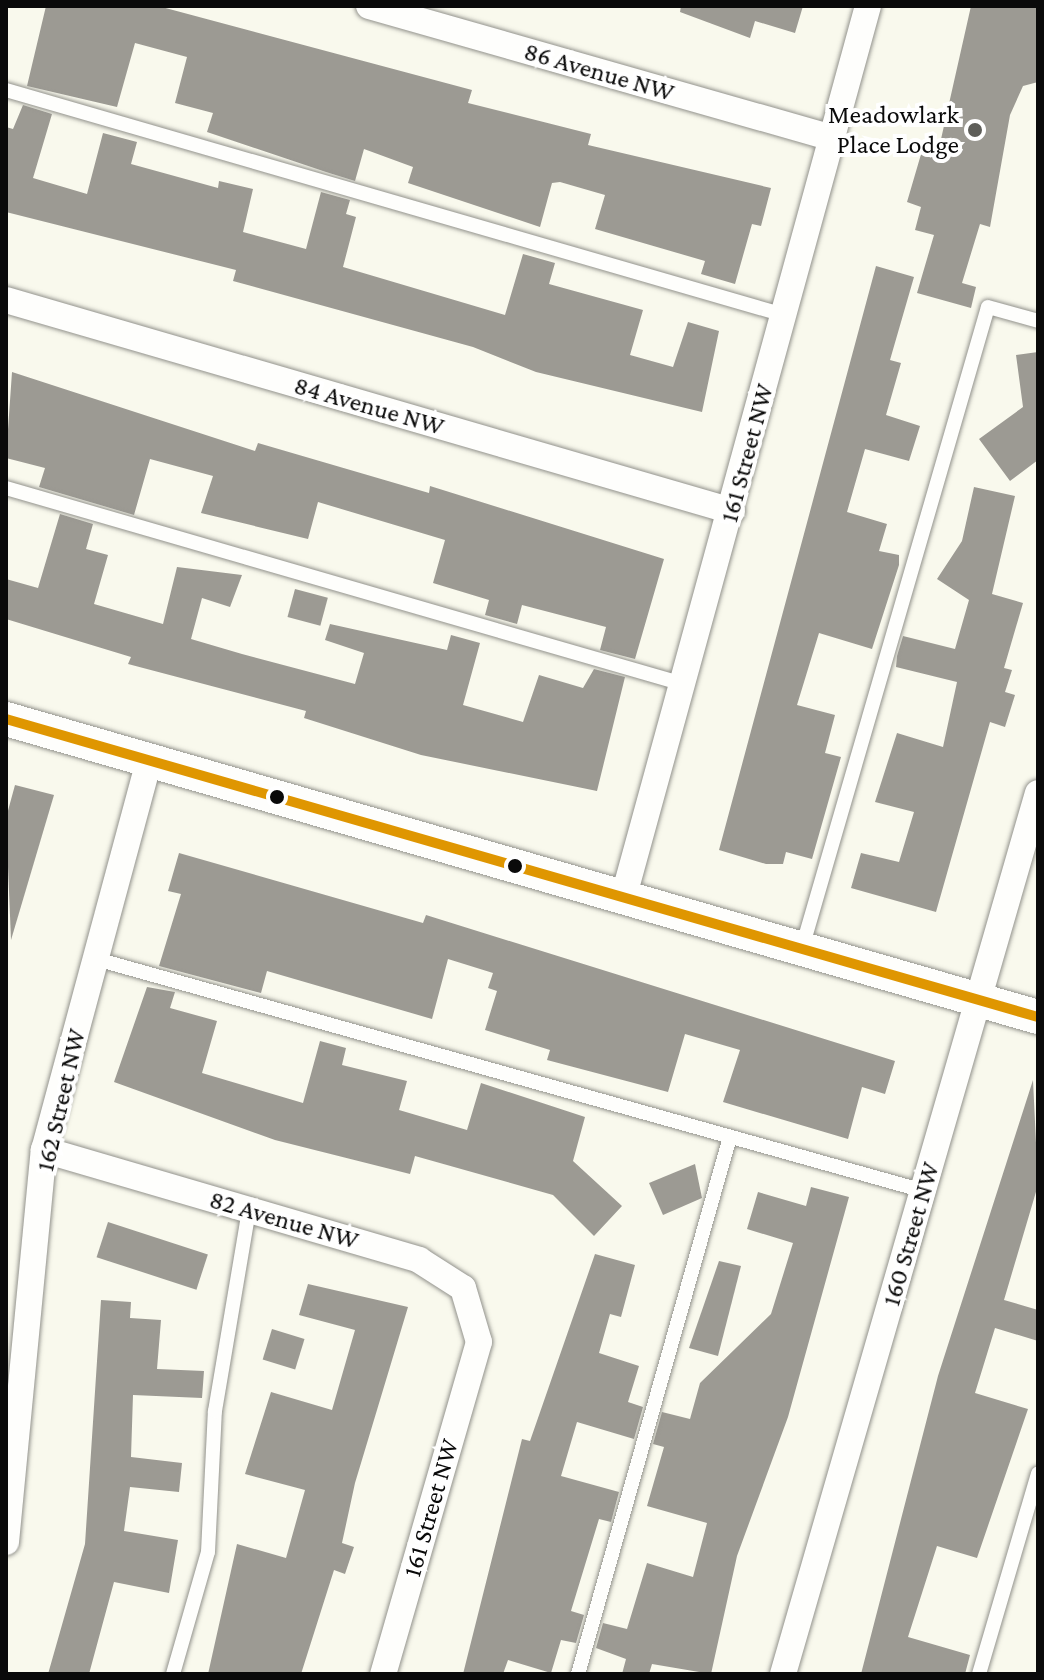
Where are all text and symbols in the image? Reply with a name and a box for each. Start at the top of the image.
street label: 86 Avenue NW [520,36,678,108]
place label: Meadowlark Place Lodge [828,99,959,160]
marker: Meadowlark Place Lodge [966,121,984,139]
street label: 84 Avenue NW [290,370,448,442]
street label: 161 Street NW [714,380,780,526]
unlabelled marker [269,789,285,805]
unlabelled marker [507,858,523,874]
street label: 162 Street NW [29,1026,93,1174]
street label: 160 Street NW [876,1158,946,1310]
street label: 82 Avenue NW [206,1184,362,1256]
street label: 161 Street NW [396,1435,466,1581]

